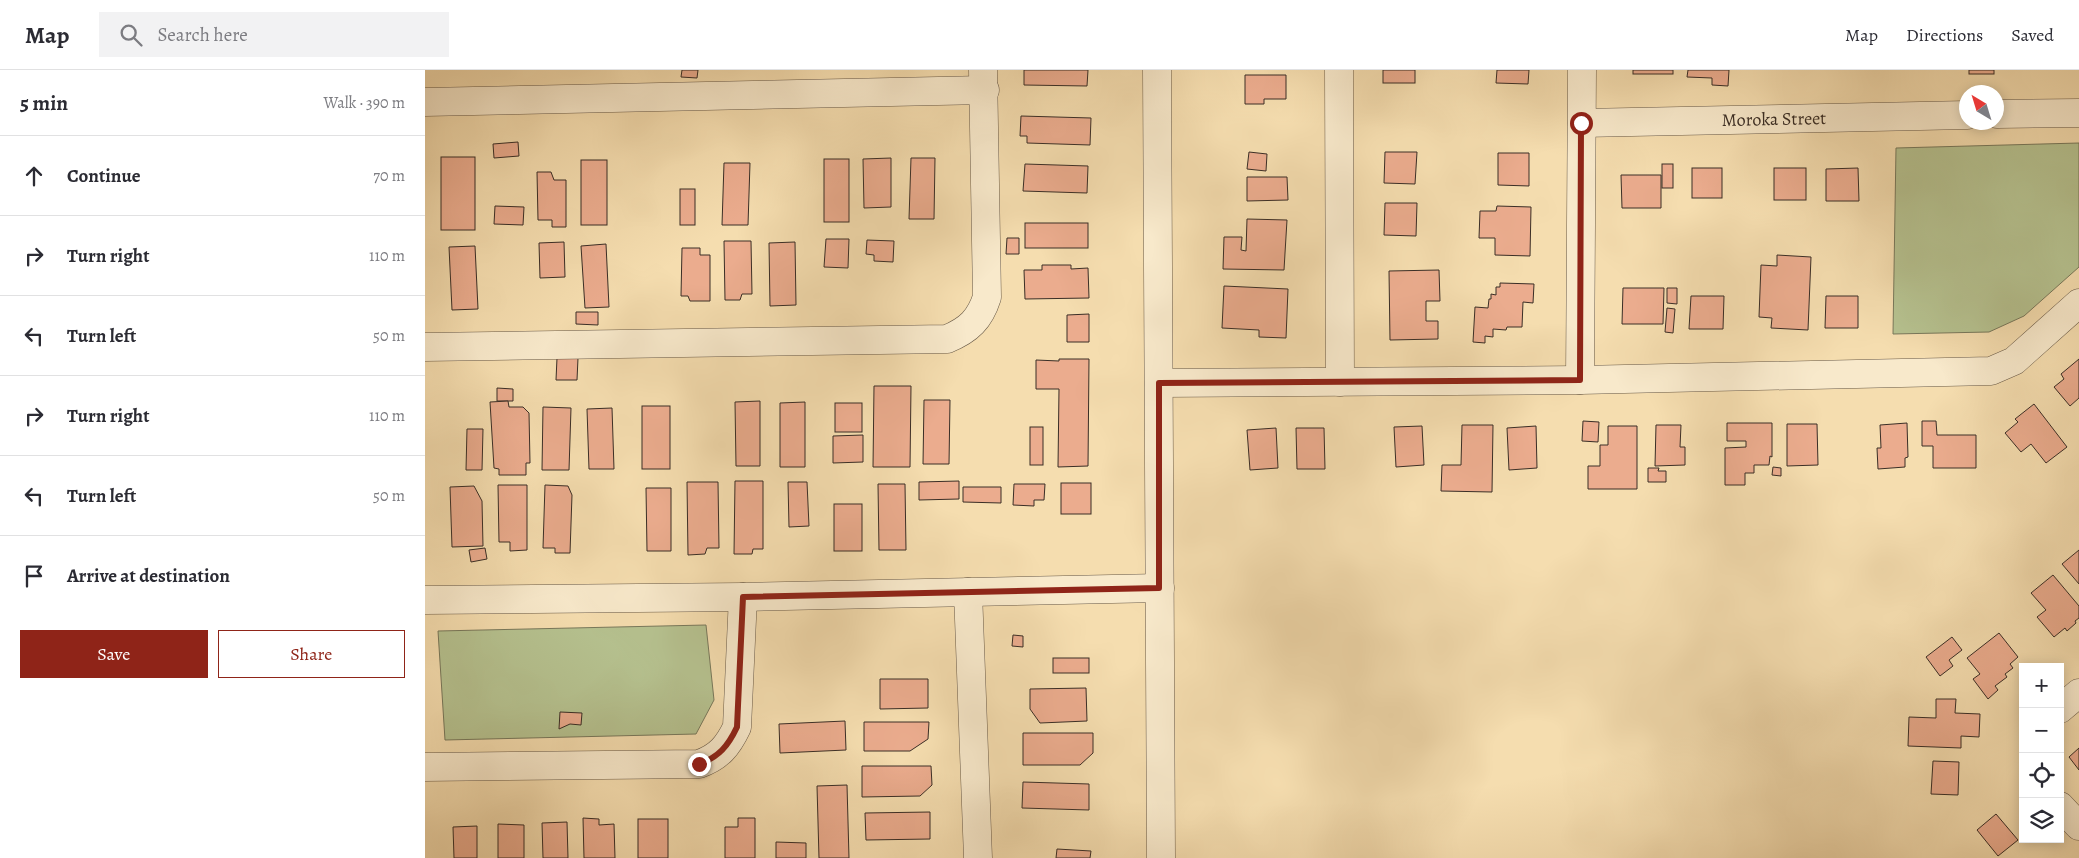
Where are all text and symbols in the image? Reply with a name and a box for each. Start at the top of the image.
search box [99,12,449,57]
text: Map [25,19,69,51]
icon: search [117,21,145,49]
text: Search here [157,22,248,48]
text: Map [1845,23,1878,47]
text: Directions [1906,23,1983,47]
text: Saved [2011,23,2054,47]
north arrow [1959,85,2004,130]
text: 5 min [20,89,68,117]
text: Walk · 390 m [324,92,405,114]
street label: Moroka Street [1722,106,1826,132]
route start [1570,112,1593,135]
icon: ahead [20,162,48,190]
text: Continue [67,163,141,189]
text: 70 m [373,165,405,187]
icon: right [20,242,48,270]
text: Turn right [67,243,149,269]
text: 110 m [369,245,405,267]
icon: left [20,322,48,350]
text: Turn left [67,323,136,349]
text: 50 m [373,325,405,347]
icon: right [20,402,48,430]
text: Turn right [67,403,149,429]
text: 110 m [369,405,405,427]
icon: left [20,482,48,510]
text: Turn left [67,483,136,509]
text: 50 m [373,485,405,507]
icon: arrive [20,562,48,590]
text: Arrive at destination [67,563,230,589]
button: Save [20,630,208,678]
button: Share [218,630,405,678]
map controls [2019,663,2064,843]
button: + [2019,663,2064,708]
button: − [2019,708,2064,753]
route end [688,753,711,776]
button: locate [2019,753,2064,798]
button: layers [2019,798,2064,843]

